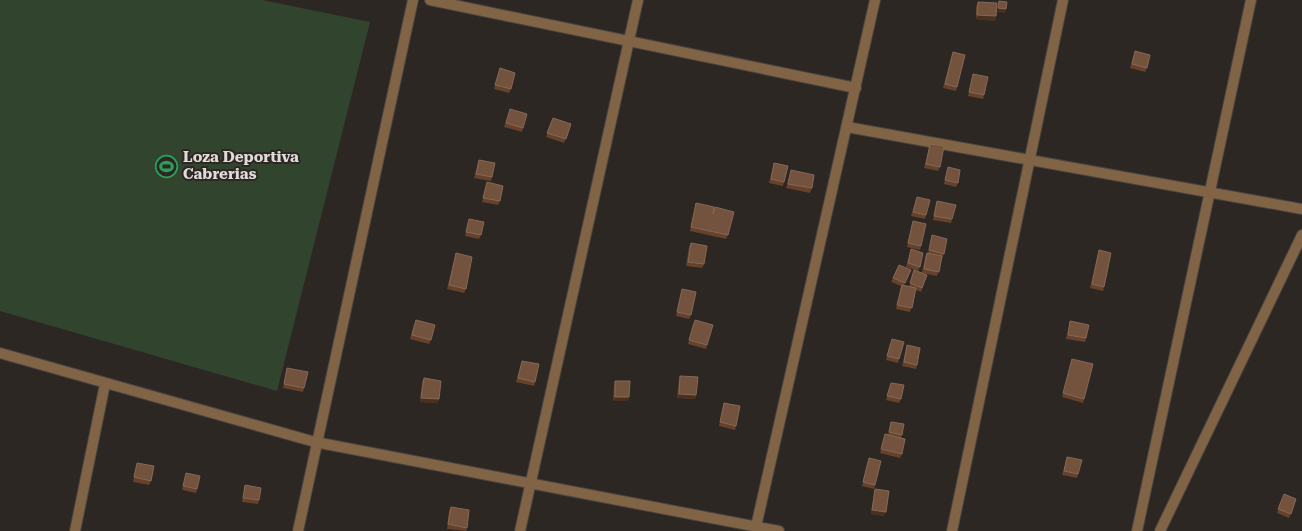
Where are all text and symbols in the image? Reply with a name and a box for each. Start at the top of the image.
place label: Loza Deportiva Cabrerias [183,148,299,183]
sports icon: Loza Deportiva Cabrerias [155,154,179,178]

